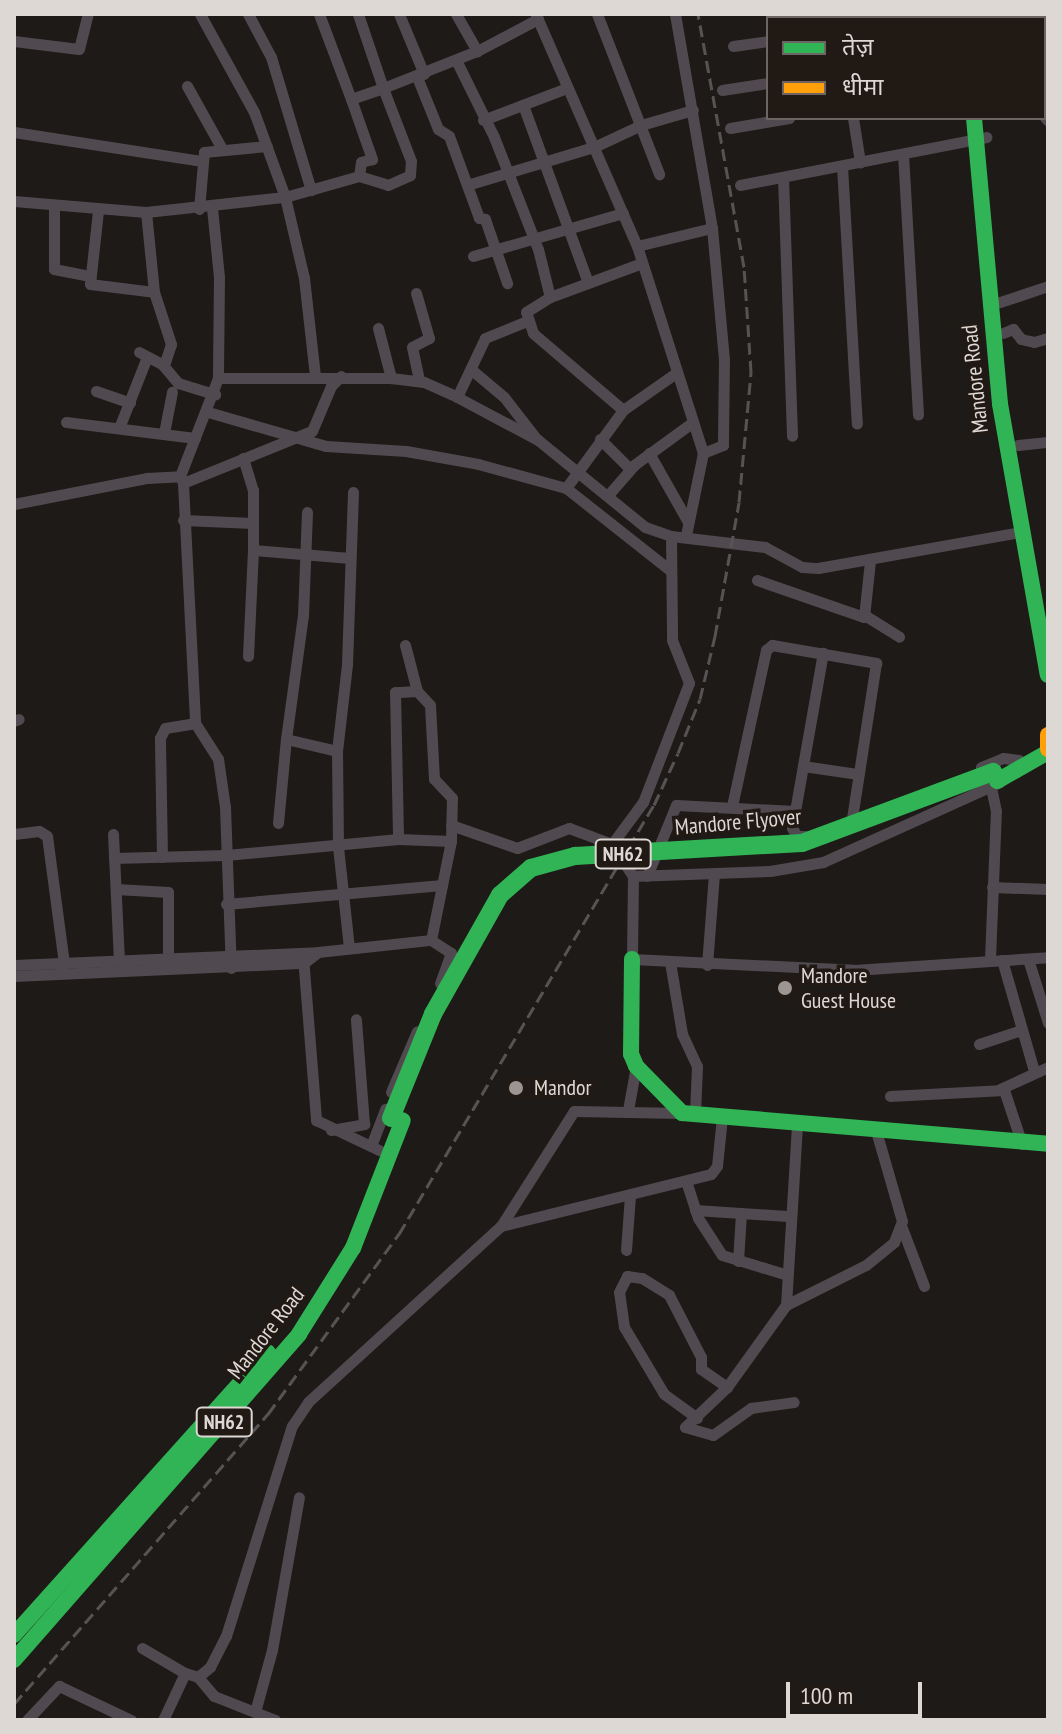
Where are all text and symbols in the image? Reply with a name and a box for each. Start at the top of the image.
legend [766,16,1046,120]
text: तेज़ [842,31,874,62]
text: धीमा [842,71,884,102]
street label: Mandore Road [956,324,994,434]
street label: Mandore Flyover [674,803,802,841]
road number: NH62 [593,838,653,870]
place label: Mandore Guest House [801,962,896,1014]
marker: Mandore Guest House [776,979,794,997]
place label: Mandor [534,1075,592,1101]
marker: Mandor [505,1077,527,1099]
street label: Mandore Road [222,1282,310,1384]
road number: NH62 [194,1406,254,1438]
scale bar [790,1666,926,1716]
text: 100 m [800,1680,853,1711]

